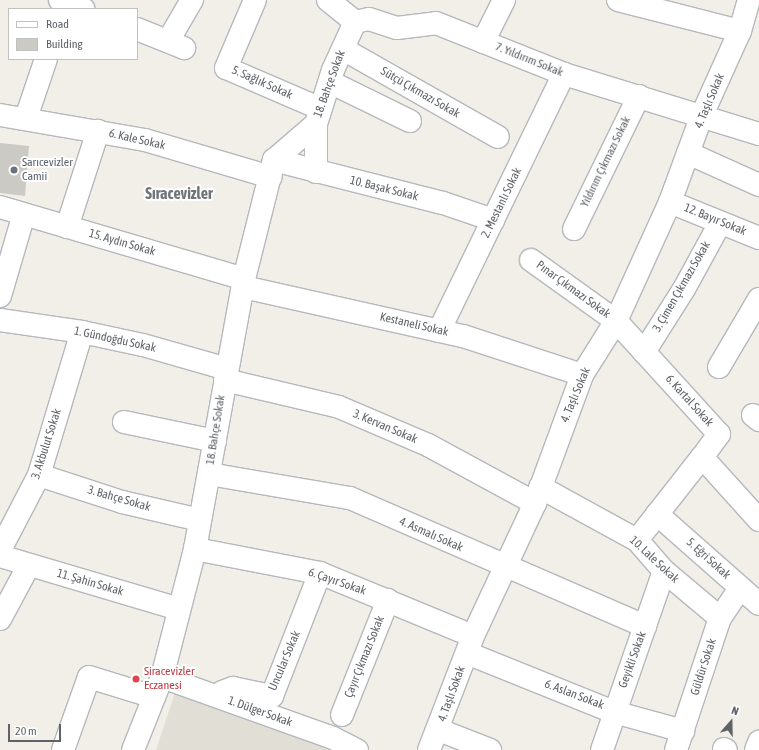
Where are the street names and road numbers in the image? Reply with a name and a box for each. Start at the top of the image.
street label: 7. Yıldırım Sokak [493,40,565,80]
street label: 18. Bahçe Sokak [311,48,349,120]
street label: 5. Sağlık Sokak [229,63,295,103]
street label: Sütçü Çıkmazı Sokak [378,64,462,122]
street label: 4. Taşlı Sokak [692,71,728,131]
street label: Yıldırım Çıkmazı Sokak [578,114,634,210]
street label: 6. Kale Sokak [107,127,167,153]
street label: 2. Mestanlı Sokak [479,166,525,240]
street label: 10. Başak Sokak [348,174,420,204]
street label: 12. Bayır Sokak [682,201,748,239]
street label: 15. Aydın Sokak [87,227,157,259]
street label: 3. Çimen Çıkmazı Sokak [650,239,714,335]
street label: Pınar Çıkmazı Sokak [533,258,613,322]
street label: Kestaneli Sokak [378,310,450,340]
street label: 1. Gündoğdu Sokak [73,324,157,356]
street label: 4. Taşlı Sokak [558,365,594,425]
street label: 6. Kartal Sokak [662,372,716,430]
street label: 18. Bahçe Sokak [203,394,229,466]
street label: 3. Akbulut Sokak [29,407,65,481]
street label: 3. Kervan Sokak [351,407,419,447]
street label: 3. Bahçe Sokak [86,483,152,515]
street label: 4. Asmalı Sokak [397,515,465,555]
street label: 10. Lale Sokak [626,534,682,586]
street label: 5. Eğri Sokak [683,535,733,583]
street label: 6. Çayır Sokak [306,565,368,599]
street label: 11. Şahin Sokak [55,567,125,599]
street label: Çayır Çıkmazı Sokak [342,614,388,700]
street label: Uncular Sokak [266,629,304,693]
street label: Geyikli Sokak [616,630,650,690]
street label: Güldür Sokak [688,637,720,697]
street label: 4. Taşlı Sokak [435,664,469,724]
street label: 6. Aslan Sokak [542,677,606,713]
street label: 1. Dülger Sokak [226,694,294,730]

